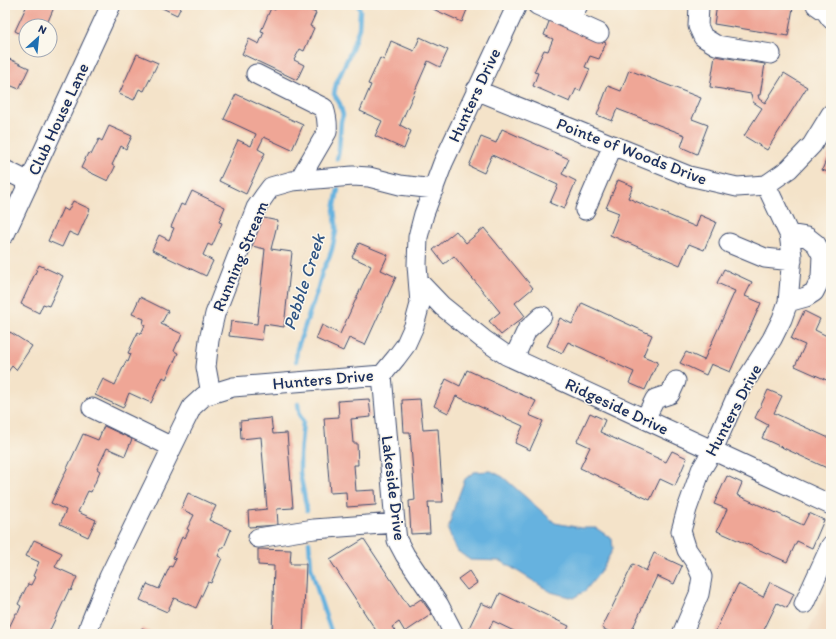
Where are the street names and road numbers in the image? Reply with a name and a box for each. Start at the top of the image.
street label: Hunters Drive [444,45,504,145]
street label: Club House Lane [23,59,93,179]
street label: Pointe of Woods Drive [554,113,710,189]
street label: Running Stream [208,198,272,314]
street label: Hunters Drive [700,361,766,459]
street label: Hunters Drive [272,365,374,393]
street label: Ridgeside Drive [562,373,672,439]
street label: Lakeside Drive [378,434,410,542]

